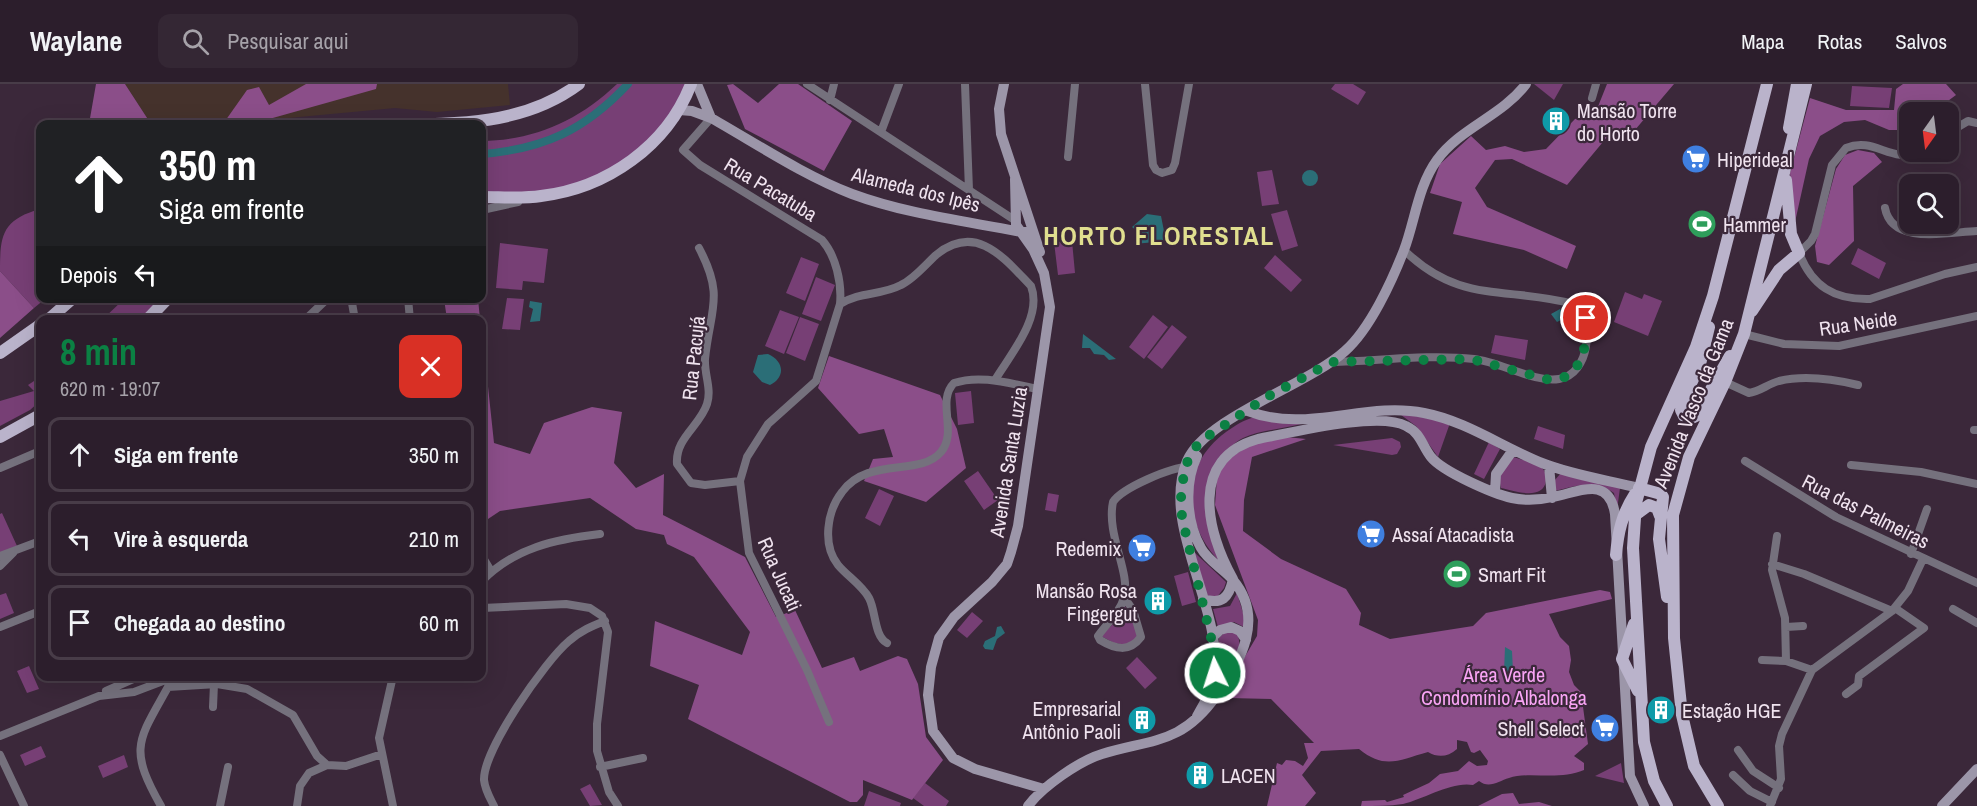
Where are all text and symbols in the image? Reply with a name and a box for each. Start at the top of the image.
search box [158,14,578,68]
text: Waylane [30,22,122,60]
icon: search [179,25,212,58]
text: Pesquisar aqui [227,26,349,56]
text: Mapa [1741,27,1784,56]
text: Rotas [1817,27,1862,56]
text: Salvos [1895,27,1947,56]
place label: Mansão Torre do Horto [1577,97,1677,147]
north arrow [1899,102,1959,162]
map controls [1899,102,1959,234]
building icon: Mansão Torre do Horto [1540,105,1572,137]
text: 350 m [159,137,257,193]
supermarket icon: Hiperideal [1680,143,1712,175]
icon: ahead [60,144,138,222]
place label: Hiperideal [1717,146,1793,173]
street label: Rua Pacatuba [719,151,823,227]
street label: Alameda dos Ipês [848,160,983,218]
button: search [1899,174,1959,234]
text: Siga em frente [159,191,304,227]
sports icon: Hammer [1686,208,1718,240]
place label: Hammer [1723,211,1786,238]
district label: HORTO FLORESTAL [1043,218,1275,253]
icon: left [129,258,162,291]
text: Depois [60,260,117,290]
pin [1560,292,1611,343]
icon: arrive [1569,301,1602,334]
street label: Rua Neide [1817,304,1899,342]
street label: Rua Pacujá [675,314,711,402]
street label: Avenida Vasco da Gama [1646,314,1739,493]
text: 8 min [60,328,137,376]
button: close [399,335,462,398]
text: 620 m · 19:07 [60,375,160,402]
street label: Avenida Santa Luzia [983,385,1033,540]
icon: ahead [63,438,96,471]
text: Siga em frente [114,440,238,470]
text: 350 m [409,440,459,470]
street label: Rua das Palmeiras [1798,467,1934,555]
supermarket icon: Assaí Atacadista [1355,518,1387,550]
place label: Assaí Atacadista [1391,521,1514,548]
icon: left [63,522,96,555]
text: Vire à esquerda [114,524,248,554]
text: 210 m [409,524,459,554]
supermarket icon: Redemix [1126,532,1158,564]
street label: Rua Jucati [752,533,808,615]
place label: Redemix [1055,535,1122,562]
sports icon: Smart Fit [1441,558,1473,590]
place label: Smart Fit [1478,561,1546,588]
place label: Mansão Rosa Fingergut [1036,577,1137,627]
building icon: Mansão Rosa Fingergut [1142,585,1174,617]
icon: arrive [63,606,96,639]
text: Chegada ao destino [114,608,285,638]
text: 60 m [419,608,459,638]
position arrow [1183,641,1247,705]
park label: Área Verde Condomínio Albalonga [1421,661,1587,711]
building icon: Estação HGE [1645,694,1677,726]
place label: Empresarial Antônio Paoli [1022,695,1121,745]
place label: Estação HGE [1682,697,1781,724]
building icon: Empresarial Antônio Paoli [1126,704,1158,736]
supermarket icon: Shell Select [1589,712,1621,744]
place label: Shell Select [1497,715,1584,742]
building icon: LACEN [1184,759,1216,791]
place label: LACEN [1221,762,1276,789]

